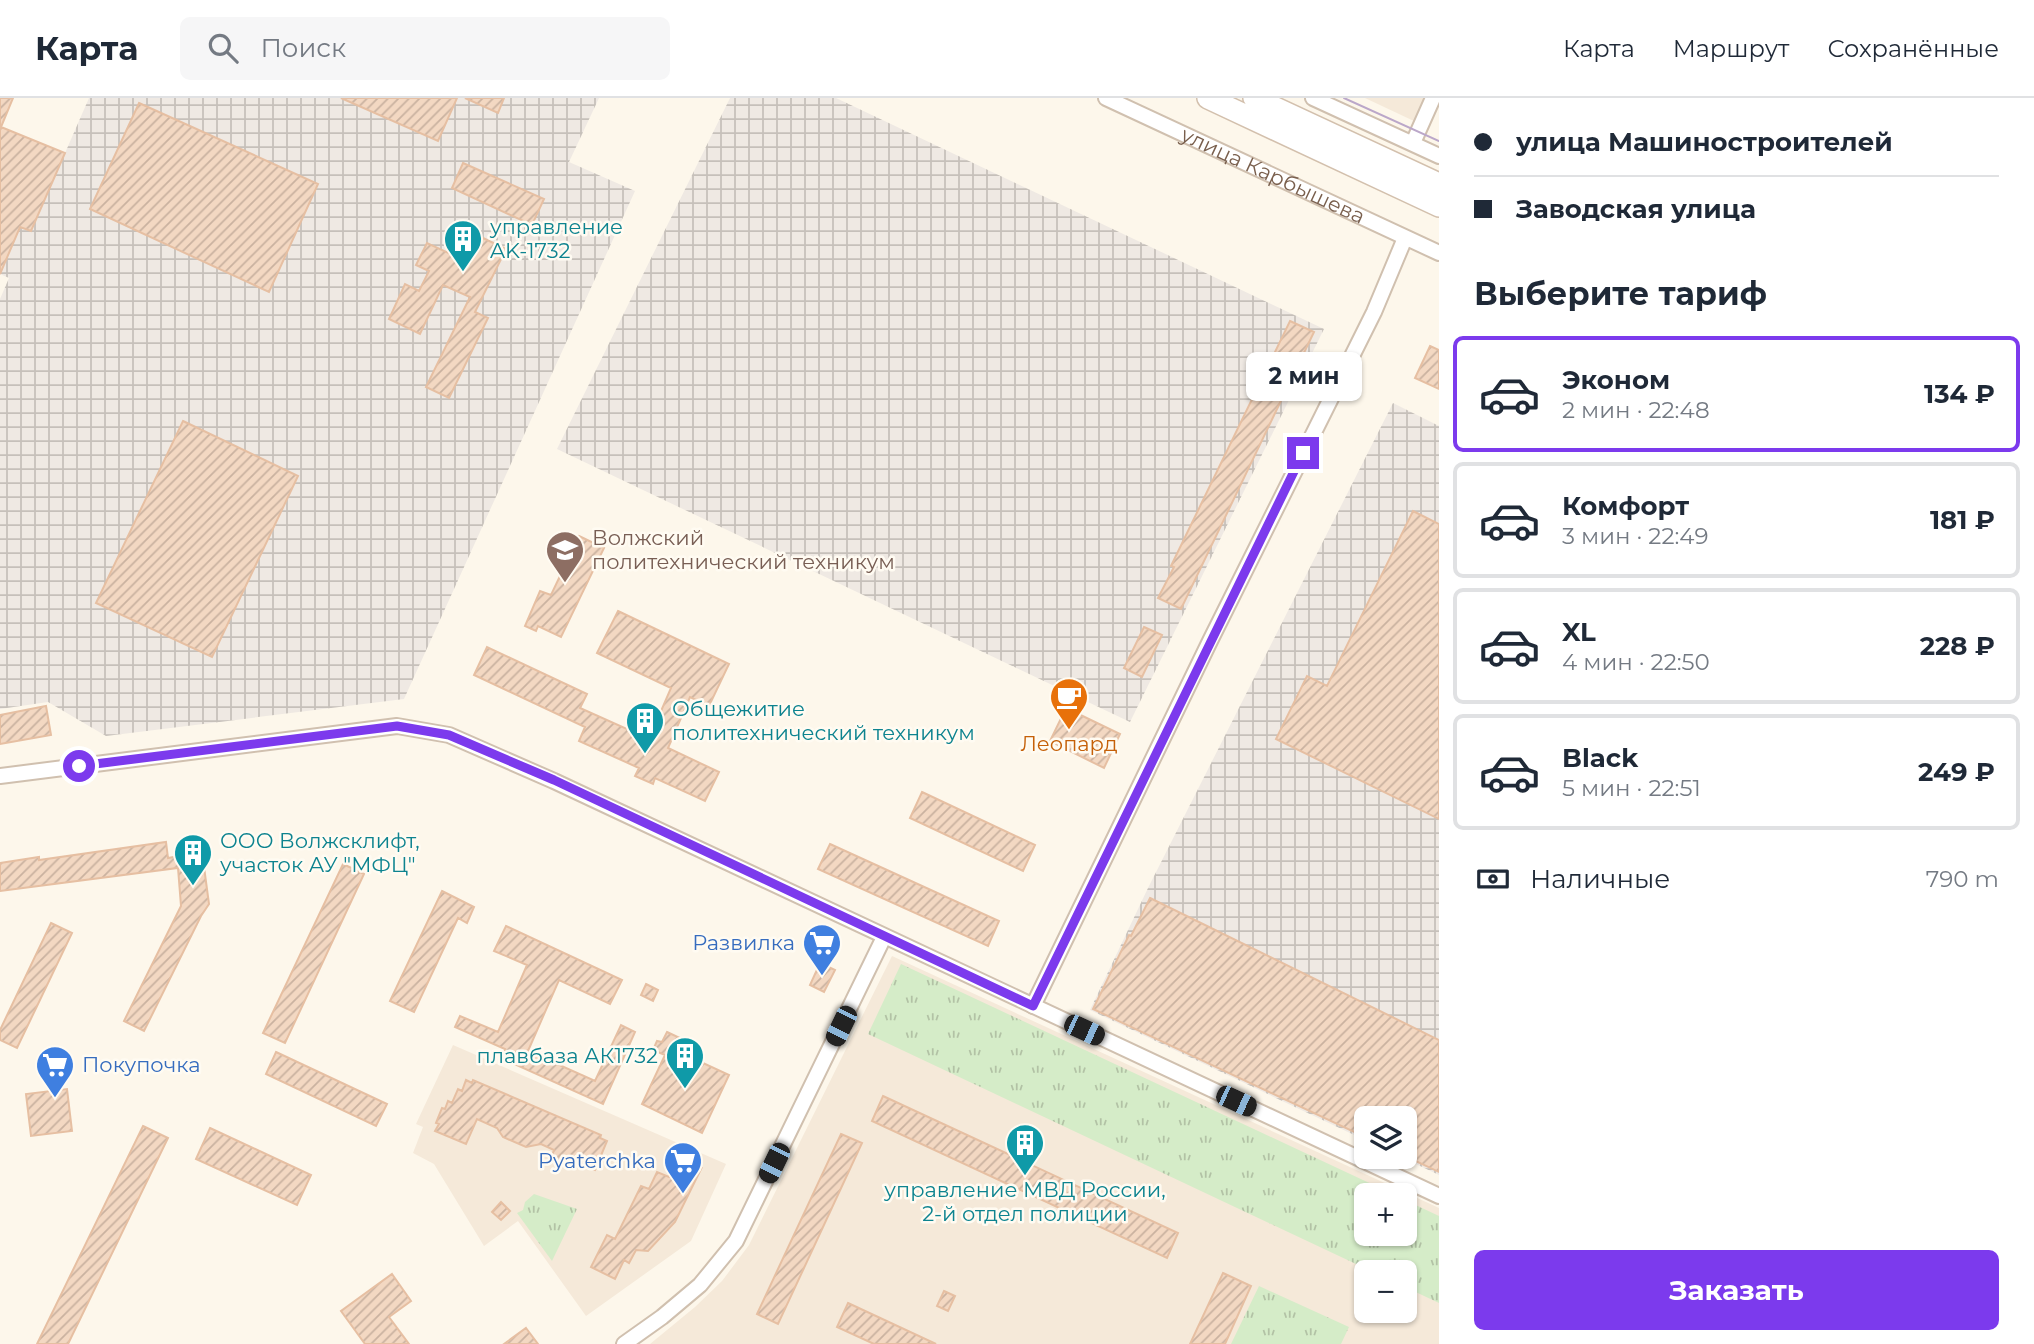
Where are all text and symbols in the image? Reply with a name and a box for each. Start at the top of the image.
search box [180,17,670,80]
text: Карта [35,28,138,68]
icon: search [204,29,242,67]
text: Поиск [260,32,346,64]
text: Карта [1563,34,1635,63]
text: Маршрут [1673,34,1789,63]
text: Сохранённые [1827,34,1999,63]
street label: улица Карбышева [1176,121,1369,229]
text: улица Машиностроителей [1516,126,1893,158]
text: Заводская улица [1516,193,1756,225]
place label: управление AK-1732 [489,214,623,263]
building icon: управление AK-1732 [442,218,484,273]
text: Выберите тариф [1474,274,1767,313]
callout: 2 мин [1245,352,1361,400]
text: 2 мин [1268,362,1340,390]
icon: car [1478,363,1541,426]
text: Эконом [1562,364,1670,396]
text: 134 ₽ [1924,378,1995,410]
text: 2 мин · 22:48 [1562,396,1710,424]
route end [1287,437,1319,469]
icon: car [1478,489,1541,552]
text: Комфорт [1562,490,1689,522]
text: 181 ₽ [1930,504,1995,536]
text: 3 мин · 22:49 [1562,522,1708,550]
place label: Волжский политехнический техникум [592,525,895,574]
school or university icon: Волжский политехнический техникум [544,529,586,584]
icon: car [1478,615,1541,678]
text: XL [1562,616,1596,648]
text: 228 ₽ [1920,630,1995,662]
text: 4 мин · 22:50 [1562,648,1710,676]
cafe icon: Леопард [1048,676,1090,731]
place label: Общежитие политехнический техникум [672,696,975,745]
building icon: Общежитие политехнический техникум [624,700,666,755]
place label: Леопард [1020,731,1118,756]
icon: car [1478,741,1541,804]
text: Black [1562,742,1638,774]
route start [63,750,95,782]
text: 249 ₽ [1918,756,1995,788]
text: 5 мин · 22:51 [1562,774,1701,802]
place label: ООО Волжсклифт, участок АУ "МФЦ" [219,828,420,877]
building icon: ООО Волжсклифт, участок АУ "МФЦ" [172,832,214,887]
icon: cash [1474,860,1512,898]
text: Наличные [1530,863,1670,895]
text: 790 m [1926,865,1999,893]
supermarket icon: Развилка [801,922,843,977]
place label: Развилка [692,930,795,955]
car [823,1003,860,1049]
car [1061,1012,1108,1048]
building icon: плавбаза АК1732 [664,1035,706,1090]
place label: плавбаза АК1732 [477,1043,658,1068]
supermarket icon: Покупочка [34,1044,76,1099]
place label: Покупочка [82,1052,201,1077]
car [1213,1083,1260,1119]
map controls [1354,1106,1417,1323]
button: layers [1354,1106,1417,1169]
building icon: управление МВД России, 2-й отдел полиции [1004,1122,1046,1177]
supermarket icon: Pyaterchka [662,1140,704,1195]
car [756,1140,793,1186]
place label: Pyaterchka [538,1148,656,1173]
place label: управление МВД России, 2-й отдел полиции [883,1177,1166,1226]
button: + [1354,1183,1417,1246]
button: Заказать [1474,1250,1999,1330]
button: − [1354,1260,1417,1323]

